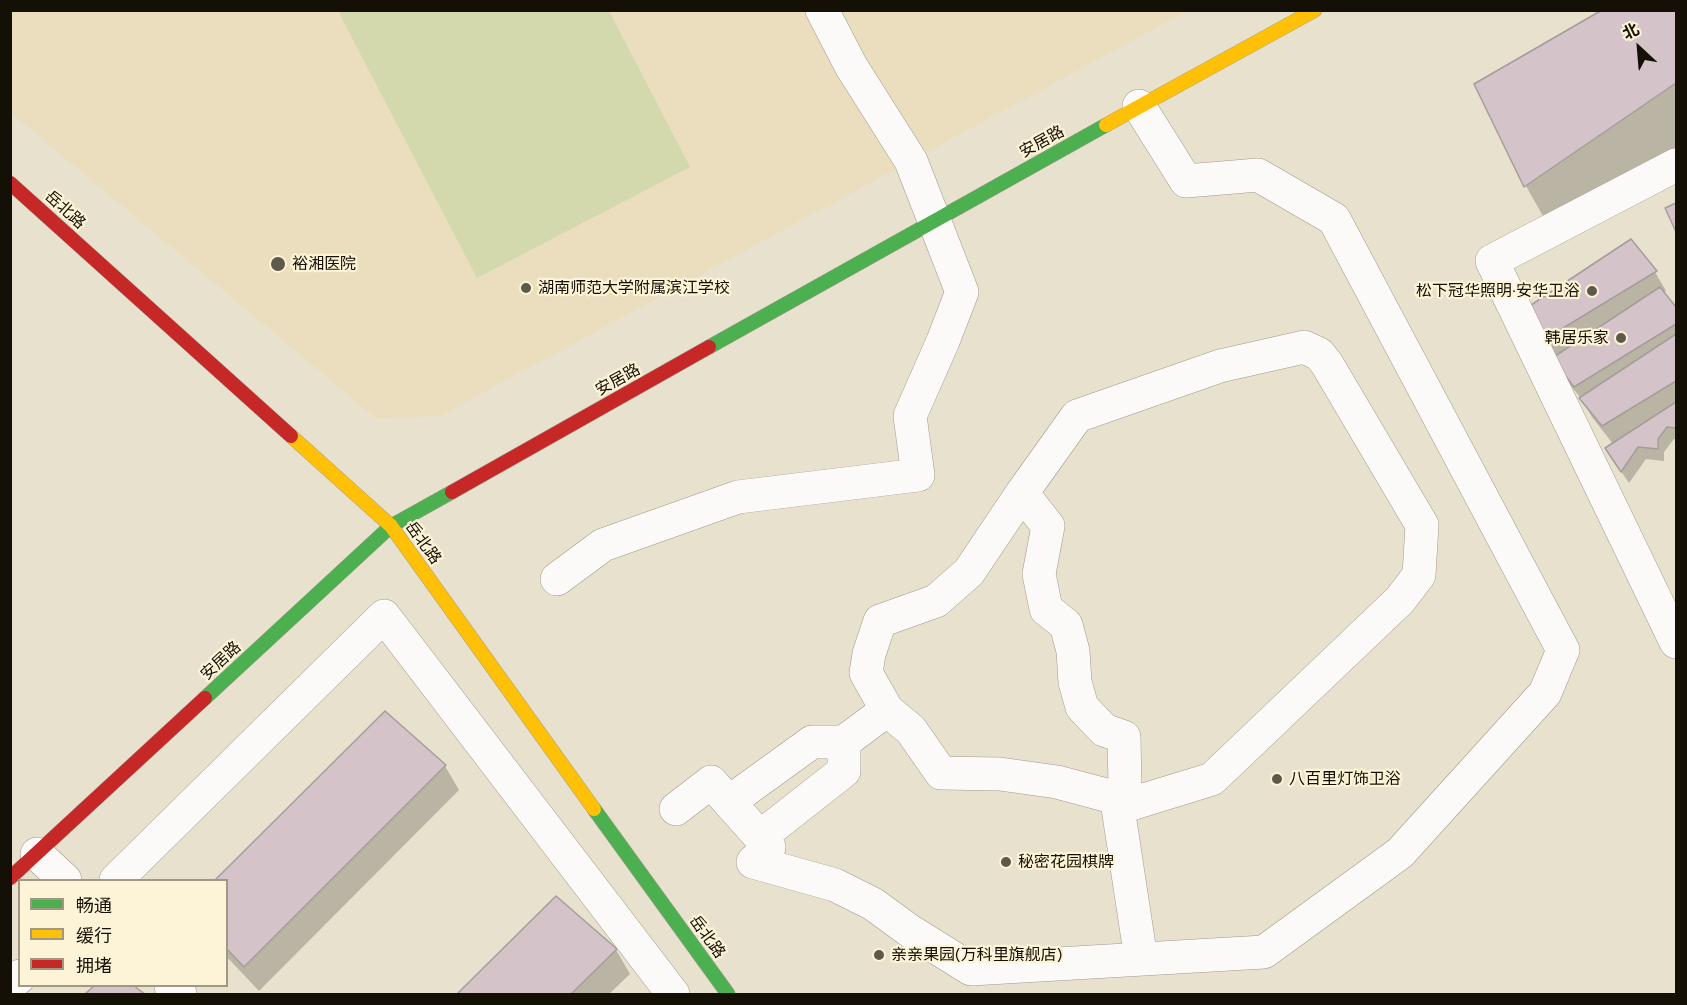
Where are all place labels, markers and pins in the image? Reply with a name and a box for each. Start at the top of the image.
place label: 裕湘医院 [292,254,356,274]
marker: 裕湘医院 [269,255,287,273]
place label: 湖南师范大学附属滨江学校 [538,278,730,298]
marker: 湖南师范大学附属滨江学校 [519,281,533,295]
place label: 松下冠华照明·安华卫浴 [1416,281,1580,301]
marker: 松下冠华照明·安华卫浴 [1585,284,1599,298]
place label: 韩居乐家 [1545,328,1609,348]
marker: 韩居乐家 [1614,331,1628,345]
place label: 八百里灯饰卫浴 [1289,769,1401,789]
marker: 八百里灯饰卫浴 [1270,772,1284,786]
place label: 秘密花园棋牌 [1018,852,1114,872]
marker: 秘密花园棋牌 [999,855,1013,869]
place label: 亲亲果园(万科里旗舰店) [891,945,1062,965]
marker: 亲亲果园(万科里旗舰店) [872,948,886,962]

